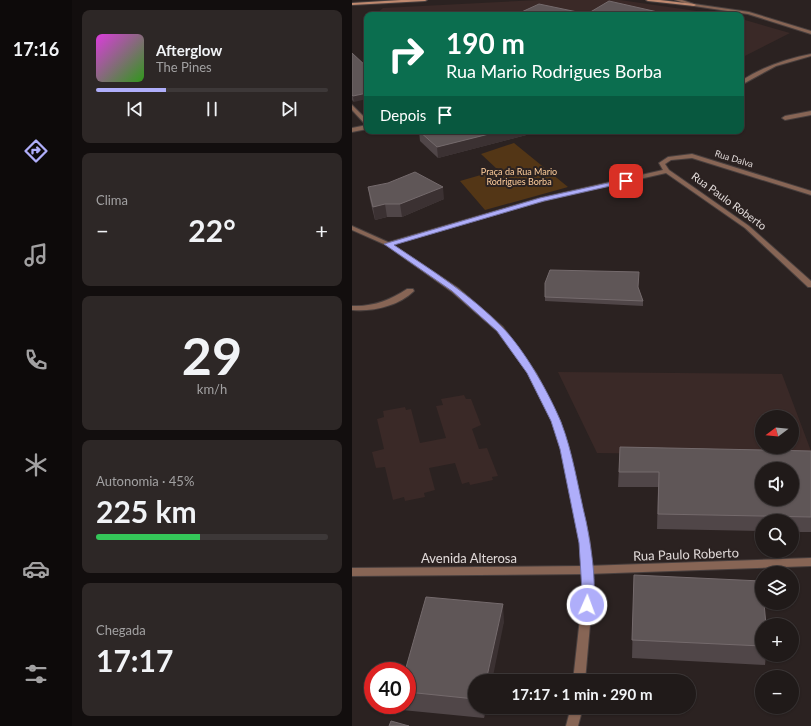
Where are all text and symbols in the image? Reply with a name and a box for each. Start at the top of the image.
text: 190 m [446,26,525,60]
icon: right [380,28,432,80]
text: 17:16 [13,38,59,60]
text: Afterglow [156,41,222,59]
text: The Pines [156,59,212,75]
text: Rua Mario Rodrigues Borba [446,60,662,82]
icon: previous [124,98,146,120]
icon: pause [201,98,223,120]
icon: next [278,98,300,120]
icon: arrive [434,104,456,126]
text: Depois [380,106,426,124]
icon: directions [22,137,50,165]
street label: Rua Dalva [714,147,755,170]
pin [609,164,643,198]
park label: Praça da Rua Mario Rodrigues Borba [481,166,557,187]
street label: Rua Paulo Roberto [689,169,769,232]
icon: arrive [615,170,637,192]
text: Clima [96,192,128,208]
text: 22° [188,212,236,248]
text: − [96,217,109,244]
text: + [315,217,328,244]
icon: music [22,241,50,269]
text: 29 [182,324,242,386]
icon: phone [22,346,50,374]
text: km/h [197,381,227,397]
north arrow [755,410,799,454]
map controls [755,410,799,714]
icon: climate [22,451,50,479]
button: sound [755,462,799,506]
text: Autonomia · 45% [96,473,194,489]
text: 225 km [96,493,197,529]
button: search [755,514,799,558]
street label: Rua Paulo Roberto [633,544,739,564]
street label: Avenida Alterosa [421,550,517,566]
icon: car [22,555,50,583]
button: layers [755,566,799,610]
position arrow [566,584,608,626]
button: + [755,618,799,662]
text: Chegada [96,622,146,638]
text: 17:17 [96,642,173,678]
icon: filters [22,660,50,688]
speed limit sign: 40 [364,662,416,714]
button: − [755,670,799,714]
text: 17:17 · 1 min · 290 m [512,685,652,703]

